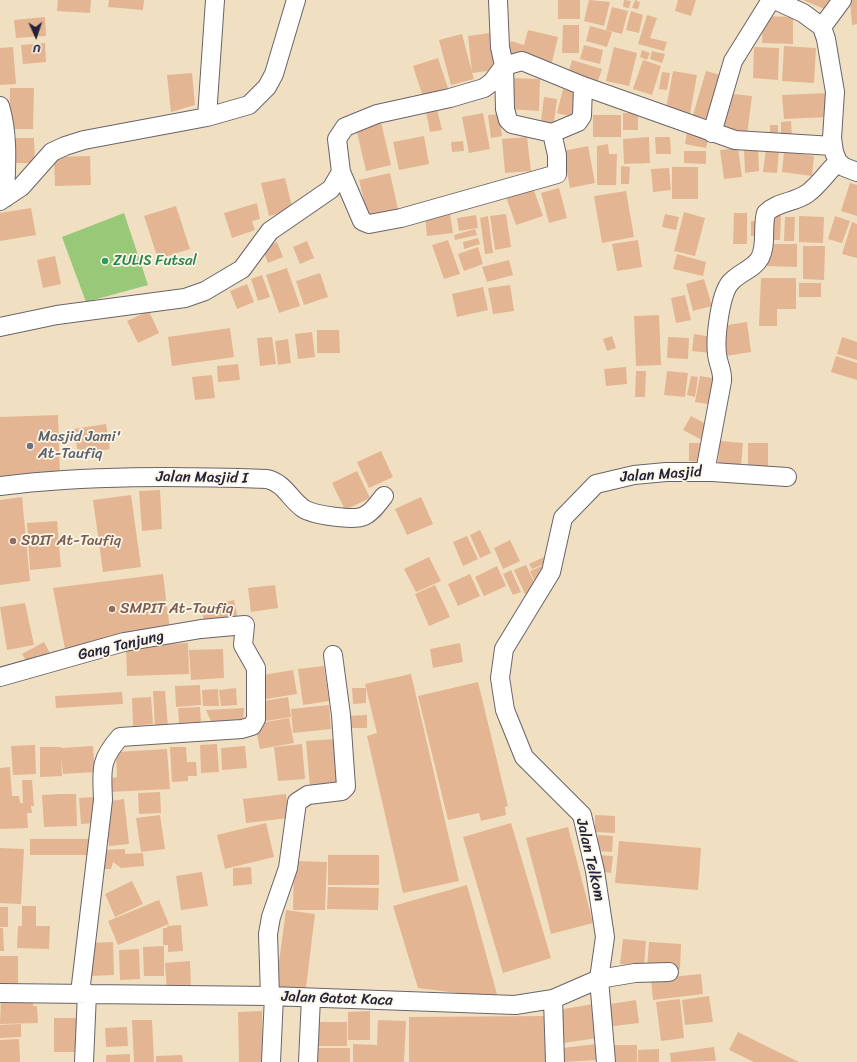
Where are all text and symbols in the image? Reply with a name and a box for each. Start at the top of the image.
north arrow [16,16,56,56]
text: U [33,39,41,58]
place label: ZULIS Futsal [113,252,197,270]
marker: ZULIS Futsal [100,256,110,266]
place label: Masjid Jami' At-Taufiq [38,428,121,463]
marker: Masjid Jami' At-Taufiq [25,441,35,451]
street label: Jalan Masjid [619,463,703,487]
street label: Jalan Masjid I [156,468,248,488]
place label: SDIT At-Taufiq [21,532,121,550]
marker: SDIT At-Taufiq [8,536,18,546]
place label: SMPIT At-Taufiq [120,600,233,618]
marker: SMPIT At-Taufiq [107,604,117,614]
street label: Gang Tanjung [76,627,166,665]
street label: Jalan Telkom [572,817,608,903]
street label: Jalan Gatot Kaca [281,988,393,1010]

